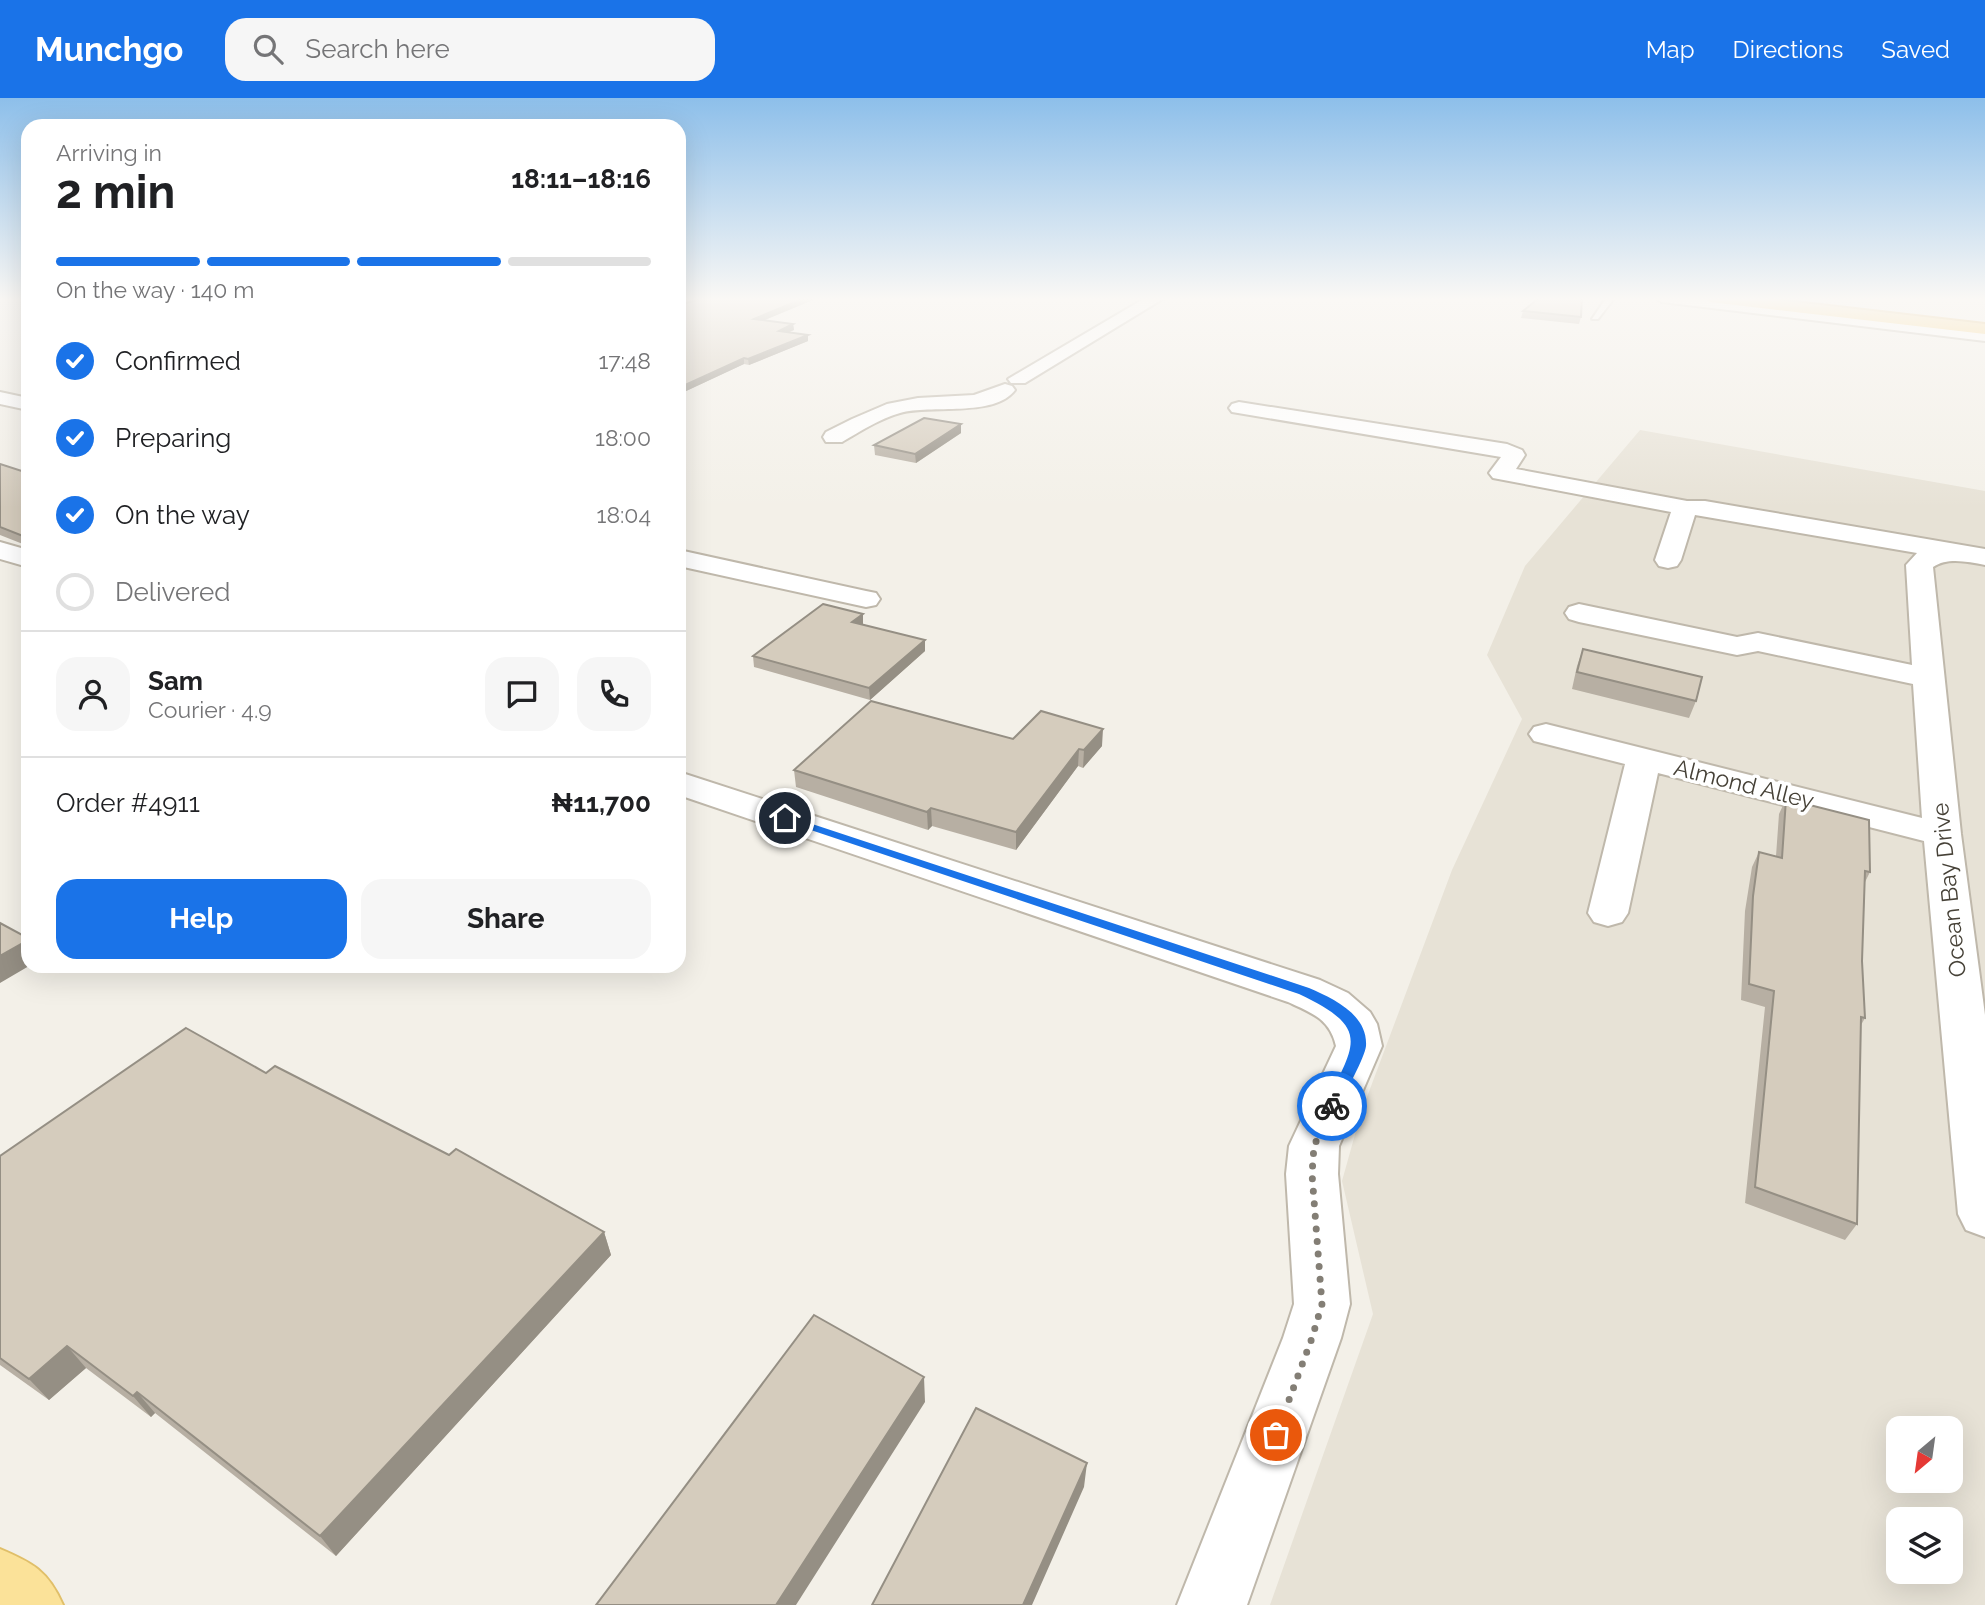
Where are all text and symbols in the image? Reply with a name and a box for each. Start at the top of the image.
search box [225,18,715,81]
text: Munchgo [35,30,183,69]
icon: search [249,30,287,68]
text: Search here [305,34,450,64]
text: Map [1646,35,1695,64]
text: Directions [1733,35,1843,64]
text: Saved [1881,35,1950,64]
text: Arriving in [56,139,162,166]
text: 18:11–18:16 [511,164,651,194]
text: 2 min [56,165,175,219]
text: On the way · 140 m [56,276,254,303]
icon: check [56,342,94,380]
text: Confirmed [115,346,241,376]
text: 17:48 [598,347,651,374]
icon: check [56,419,94,457]
text: Preparing [115,423,231,453]
text: 18:00 [595,424,651,451]
icon: check [56,496,94,534]
text: On the way [115,500,250,530]
text: 18:04 [597,501,651,528]
text: Delivered [115,577,230,607]
button: person [56,657,130,731]
button: chat [485,657,559,731]
button: phone [577,657,651,731]
text: Sam [148,666,203,696]
text: Courier · 4.9 [148,696,272,723]
street label: Almond Alley [1671,753,1817,814]
text: Order #4911 [56,788,200,818]
text: ₦11,700 [551,788,651,818]
pin [755,788,815,848]
icon: home [766,799,804,837]
street label: Ocean Bay Drive [1926,802,1971,979]
button: Help [56,879,347,959]
button: Share [361,879,651,959]
courier [1297,1071,1367,1141]
icon: bike [1313,1087,1351,1125]
pin [1246,1405,1306,1465]
icon: bag [1257,1416,1295,1454]
north arrow [1886,1416,1964,1493]
map controls [1886,1416,1963,1584]
button: layers [1886,1507,1963,1584]

